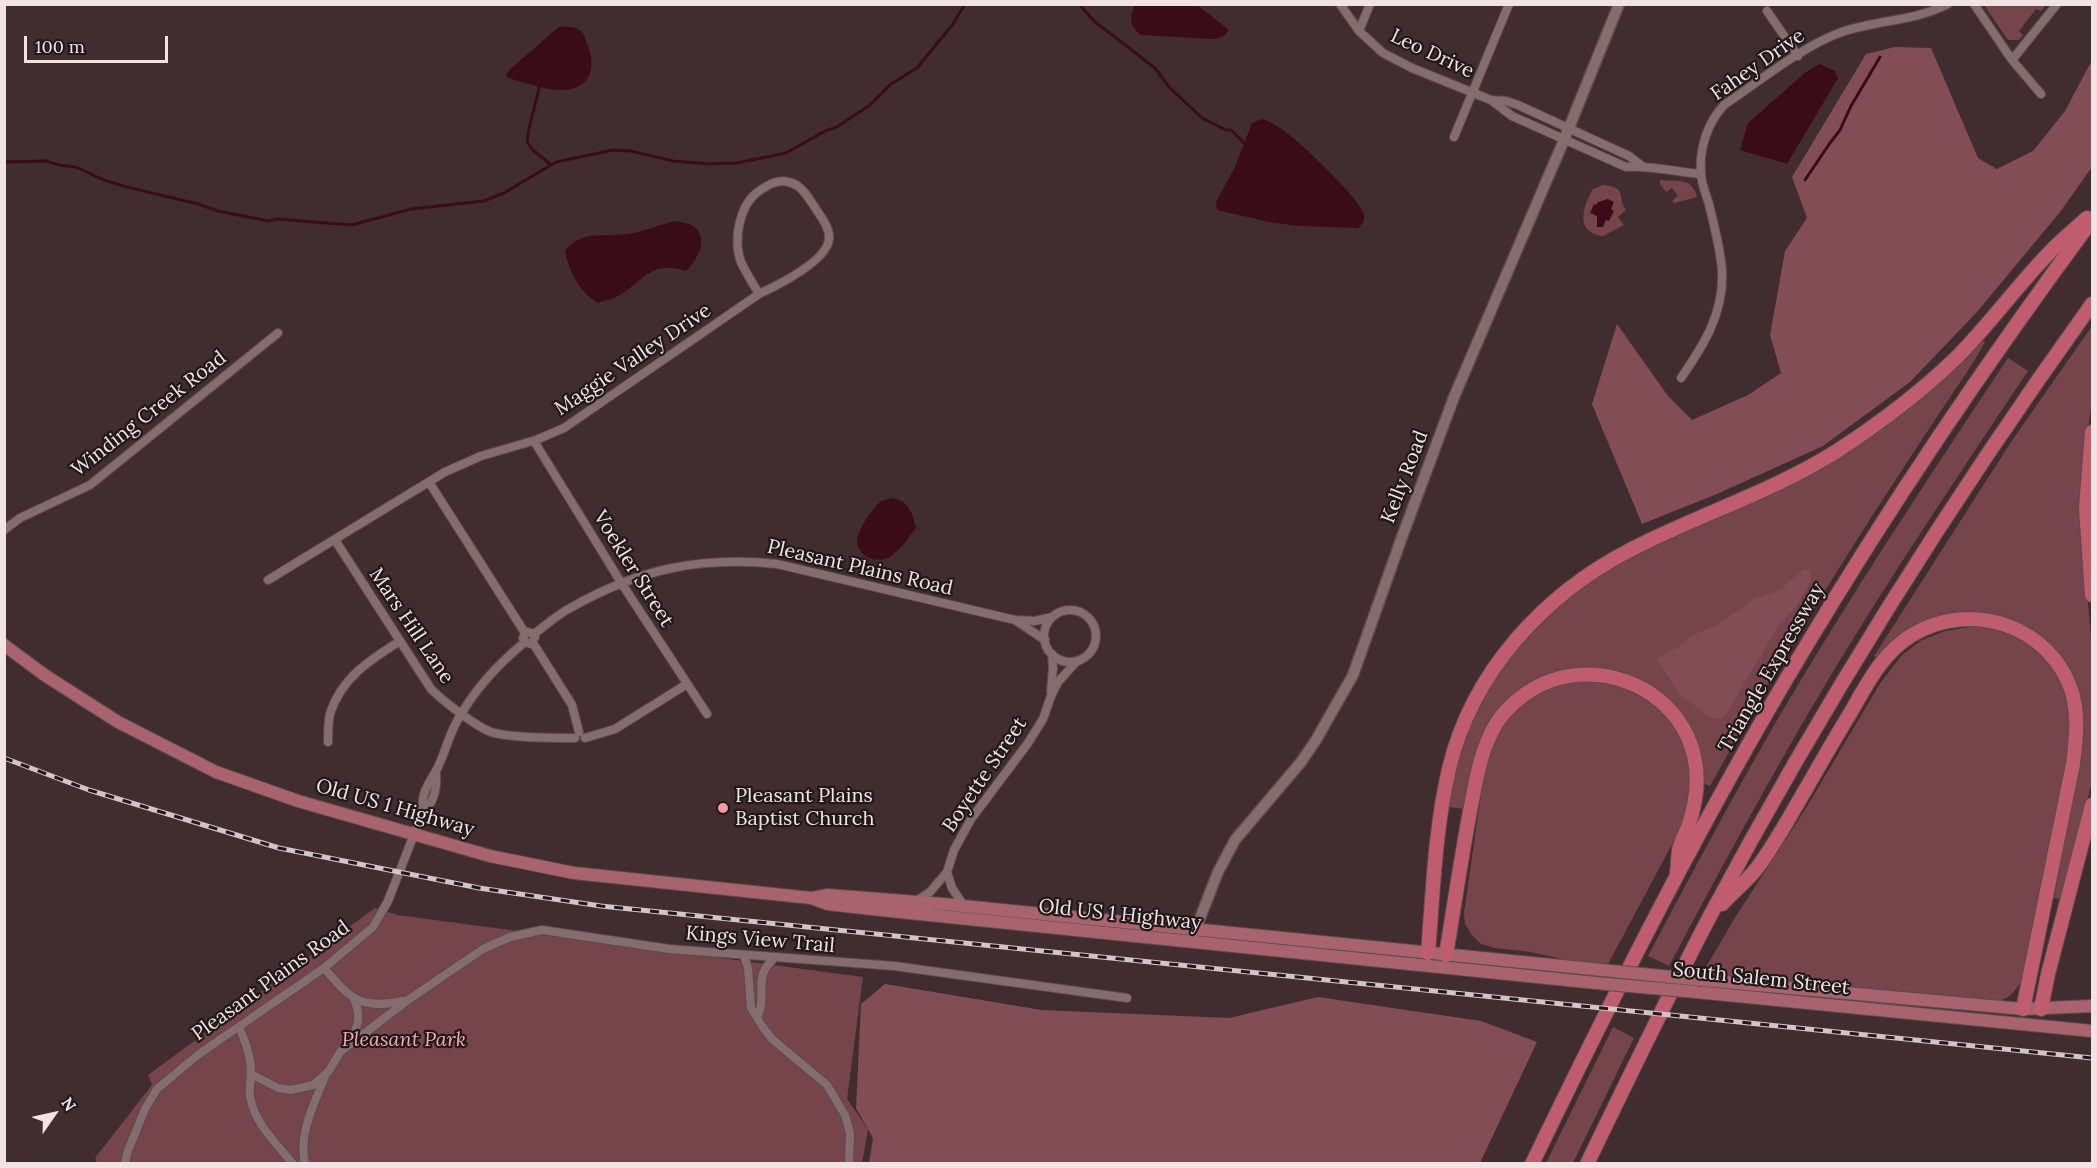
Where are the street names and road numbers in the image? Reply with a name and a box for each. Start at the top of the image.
street label: Leo Drive [1386,24,1478,84]
street label: Fahey Drive [1706,24,1810,106]
street label: Maggie Valley Drive [550,299,716,421]
street label: Winding Creek Road [67,346,231,482]
street label: Kelly Road [1376,427,1434,527]
street label: Voekler Street [588,506,678,632]
street label: Pleasant Plains Road [765,535,955,601]
street label: Mars Hill Lane [363,564,459,688]
street label: Triangle Expressway [1714,579,1830,757]
street label: Boyette Street [938,713,1032,837]
street label: Old US 1 Highway [313,774,477,842]
street label: Old US 1 Highway [1037,895,1203,935]
street label: Pleasant Plains Road [187,916,355,1046]
street label: Kings View Trail [684,922,836,958]
street label: South Salem Street [1671,958,1851,1000]

